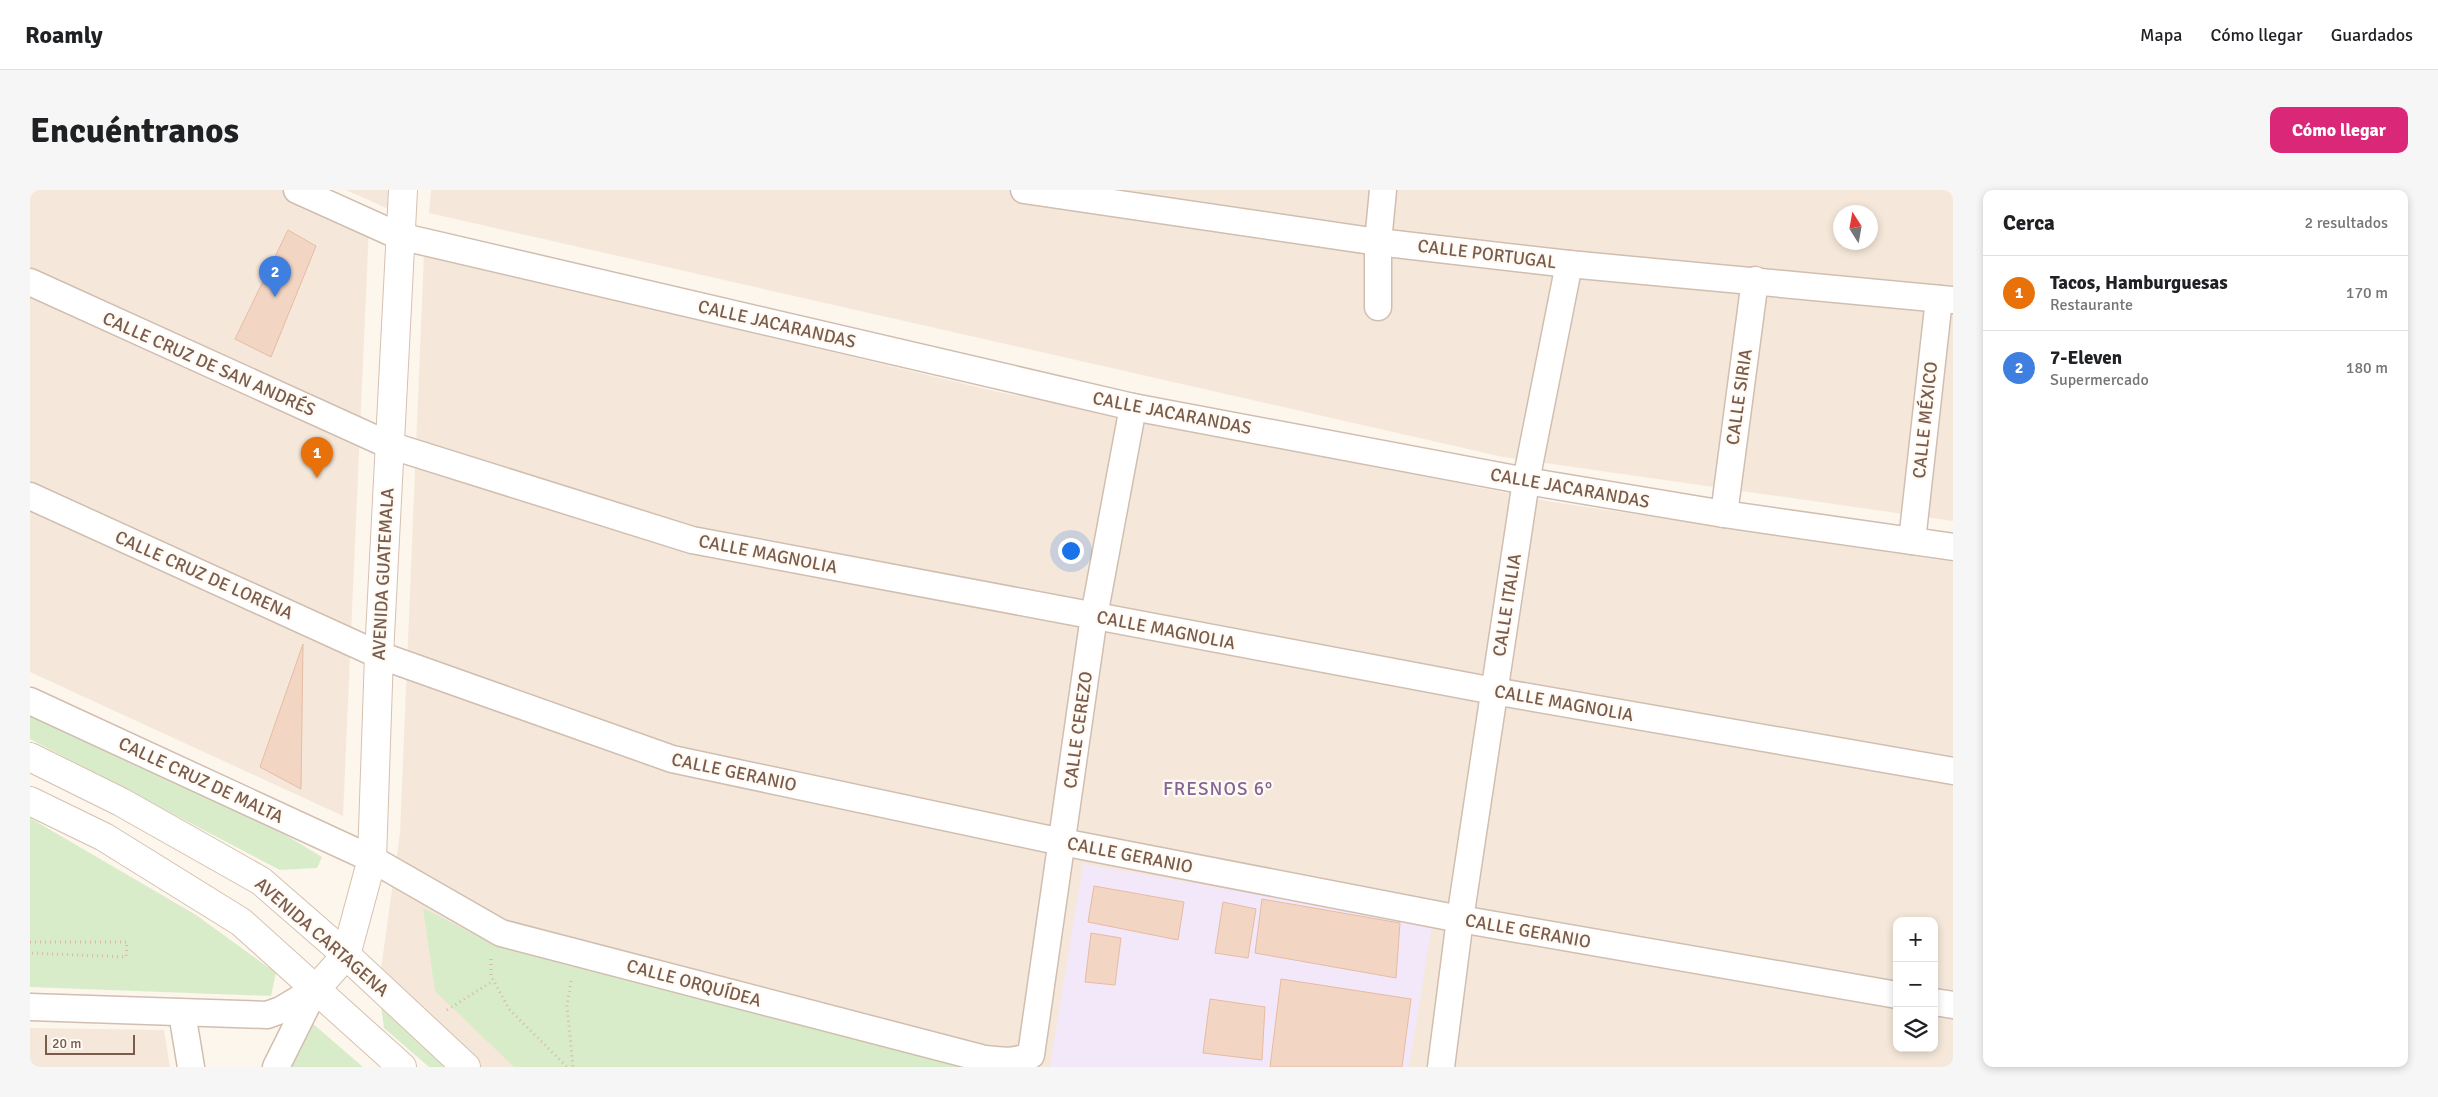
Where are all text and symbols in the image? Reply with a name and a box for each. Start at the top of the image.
text: Roamly [25,20,103,50]
text: Mapa [2140,24,2182,46]
text: Cómo llegar [2210,24,2303,46]
text: Guardados [2331,24,2413,46]
button: Cómo llegar [2270,107,2408,153]
text: Encuéntranos [30,109,239,152]
north arrow [1833,205,1878,250]
text: Cerca [2003,210,2055,236]
text: 2 resultados [2305,213,2388,233]
street label: CALLE PORTUGAL [1416,235,1558,273]
pin: 2 [259,256,291,297]
text: Tacos, Hamburguesas [2050,271,2228,295]
text: 1 [2015,283,2023,303]
text: 170 m [2346,283,2388,303]
street label: CALLE JACARANDAS [696,295,858,353]
text: Restaurante [2050,295,2133,315]
street label: CALLE CRUZ DE SAN ANDRÉS [99,307,319,421]
text: 7-Eleven [2050,346,2122,370]
street label: CALLE SIRIA [1721,348,1757,446]
text: 2 [2015,358,2023,378]
text: 180 m [2346,358,2388,378]
street label: CALLE MÉXICO [1908,360,1942,480]
text: Supermercado [2050,370,2149,390]
street label: CALLE JACARANDAS [1091,387,1253,439]
pin: 1 [301,437,333,478]
street label: CALLE JACARANDAS [1489,463,1651,513]
street label: AVENIDA GUATEMALA [367,487,399,661]
street label: CALLE CRUZ DE LORENA [112,526,296,624]
street label: CALLE MAGNOLIA [697,530,839,578]
your location [1058,538,1084,564]
street label: CALLE ITALIA [1488,552,1526,658]
street label: CALLE MAGNOLIA [1095,606,1237,654]
street label: CALLE CEREZO [1059,670,1097,790]
street label: CALLE MAGNOLIA [1493,680,1635,726]
street label: CALLE CRUZ DE MALTA [115,732,287,828]
street label: CALLE GERANIO [669,748,799,796]
district label: FRESNOS 6° [1163,777,1273,801]
street label: CALLE GERANIO [1065,832,1195,878]
street label: AVENIDA CARTAGENA [250,873,394,1001]
street label: CALLE GERANIO [1463,909,1593,953]
map controls [1893,917,1938,1052]
button: + [1893,917,1938,962]
street label: CALLE ORQUÍDEA [624,954,764,1012]
button: − [1893,962,1938,1007]
button: layers [1893,1007,1938,1052]
scale bar [45,1032,135,1055]
text: 20 m [52,1035,81,1052]

